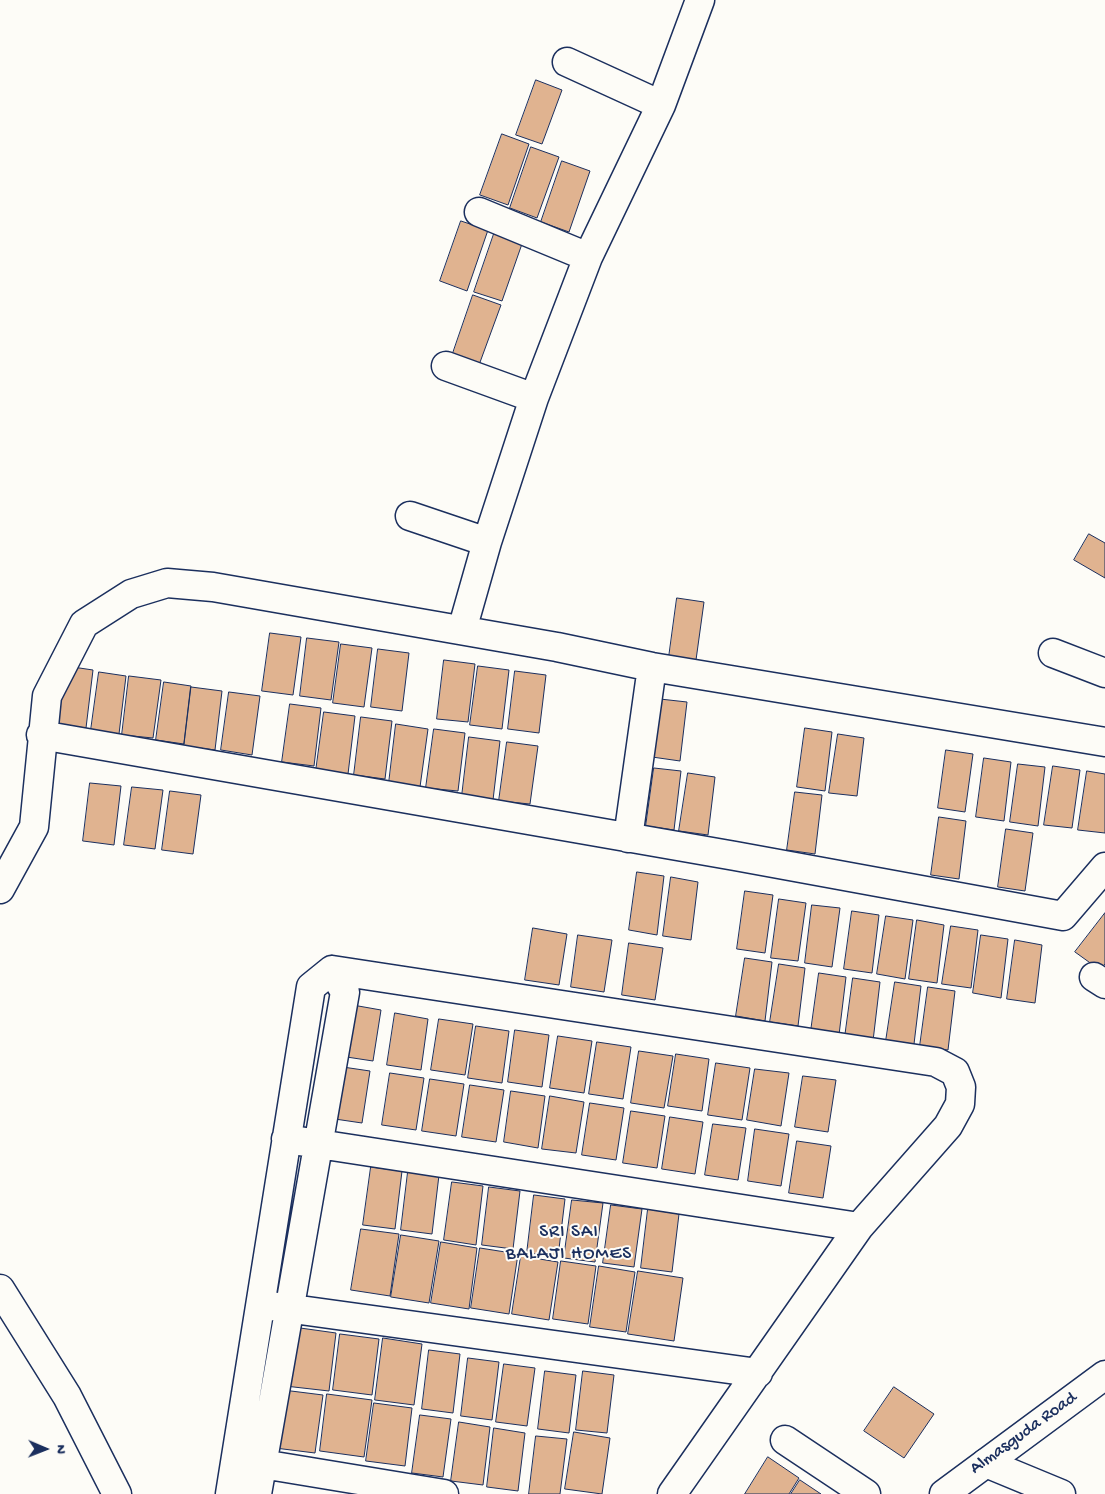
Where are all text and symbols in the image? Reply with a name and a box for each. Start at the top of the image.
district label: SRI SAI BALAJI HOMES [504,1222,634,1266]
street label: Almasguda Road [966,1388,1082,1480]
north arrow [20,1424,70,1474]
text: N [52,1445,69,1454]

